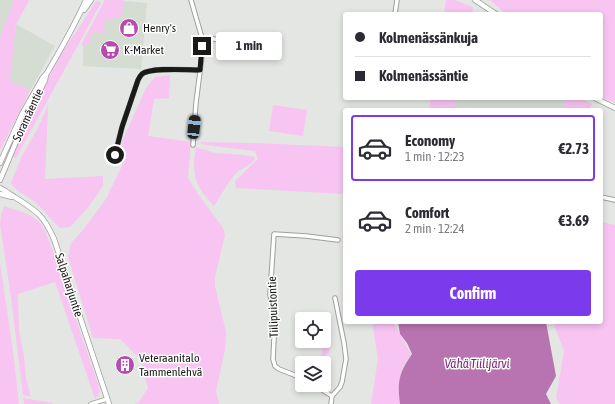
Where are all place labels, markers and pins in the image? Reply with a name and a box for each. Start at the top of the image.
shop icon: Henry's [118,17,140,39]
place label: Henry's [143,21,176,35]
supermarket icon: K-Market [99,39,121,61]
place label: K-Market [124,43,165,57]
place label: Veteraanitalo Tammenlehvä [139,351,202,379]
building icon: Veteraanitalo Tammenlehvä [114,354,136,376]

